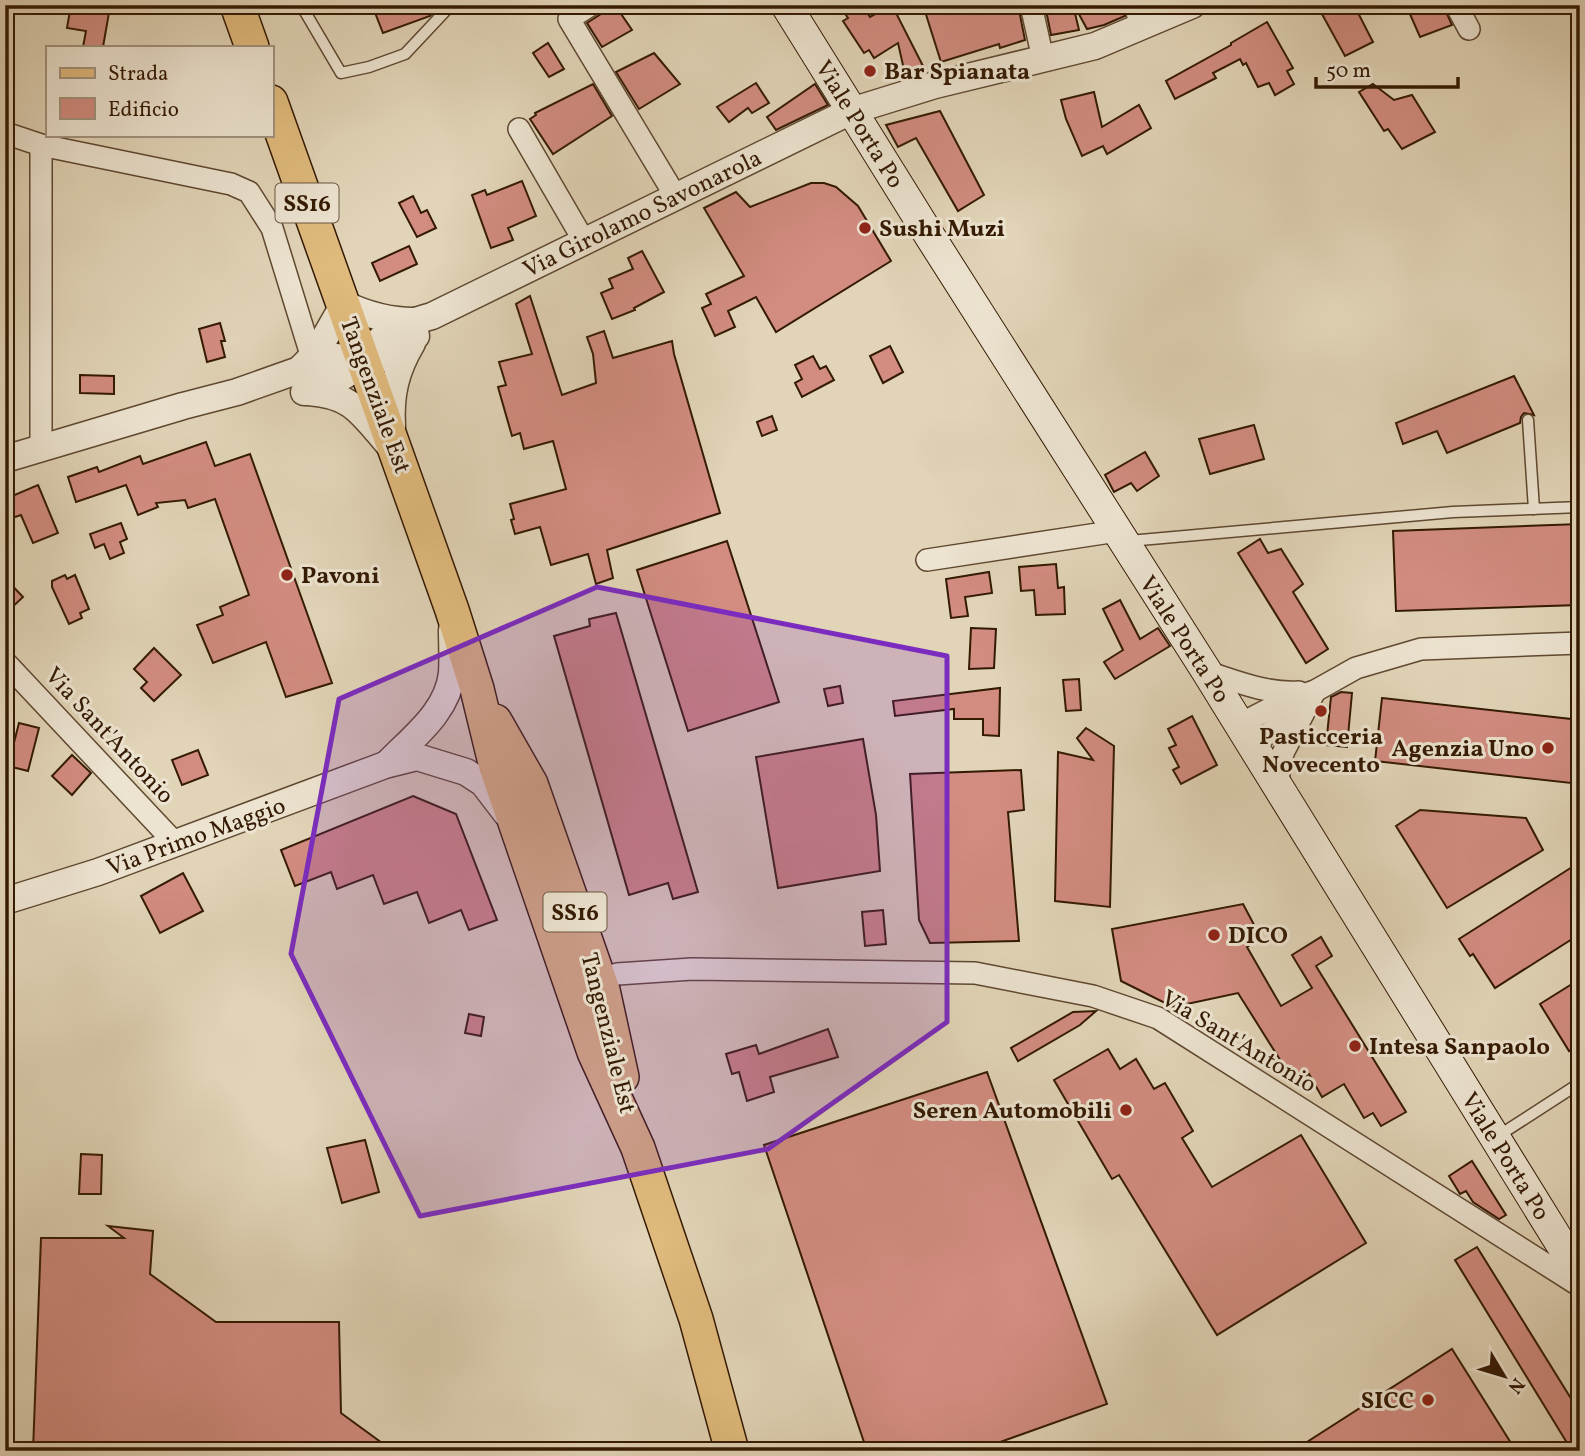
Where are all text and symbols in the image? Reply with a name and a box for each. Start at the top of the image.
legend [46,46,273,136]
scale bar [1316,46,1457,90]
street label: Viale Porta Po [805,54,911,196]
place label: Bar Spianata [884,56,1030,90]
text: 50 m [1326,57,1371,86]
text: Strada [108,60,169,89]
marker: Bar Spianata [862,63,878,79]
text: Edificio [108,96,179,125]
street label: Via Girolamo Savonarola [518,142,768,288]
road number: SS16 [276,184,338,222]
place label: Sushi Muzi [879,213,1005,247]
marker: Sushi Muzi [857,220,873,236]
street label: Tangenziale Est [330,313,418,479]
place label: Pavoni [301,560,380,594]
marker: Pavoni [279,567,295,583]
street label: Viale Porta Po [1129,570,1237,710]
street label: Via Sant'Antonio [36,660,181,812]
marker: Pasticceria Novecento [1313,703,1329,719]
place label: Pasticceria Novecento [1259,721,1383,783]
place label: Agenzia Uno [1391,733,1534,767]
marker: Agenzia Uno [1540,740,1556,756]
street label: Via Primo Maggio [102,790,291,886]
road number: SS16 [544,892,606,931]
place label: DICO [1228,920,1288,954]
marker: DICO [1206,927,1222,943]
street label: Tangenziale Est [571,950,643,1117]
street label: Via Sant'Antonio [1154,983,1322,1103]
place label: Intesa Sanpaolo [1369,1031,1550,1065]
marker: Intesa Sanpaolo [1347,1038,1363,1054]
street label: Viale Porta Po [1451,1086,1557,1228]
place label: Seren Automobili [913,1095,1112,1129]
marker: Seren Automobili [1118,1102,1134,1118]
north arrow [1470,1340,1540,1410]
text: N [1501,1372,1530,1399]
place label: SICC [1361,1385,1414,1419]
marker: SICC [1420,1392,1436,1408]

